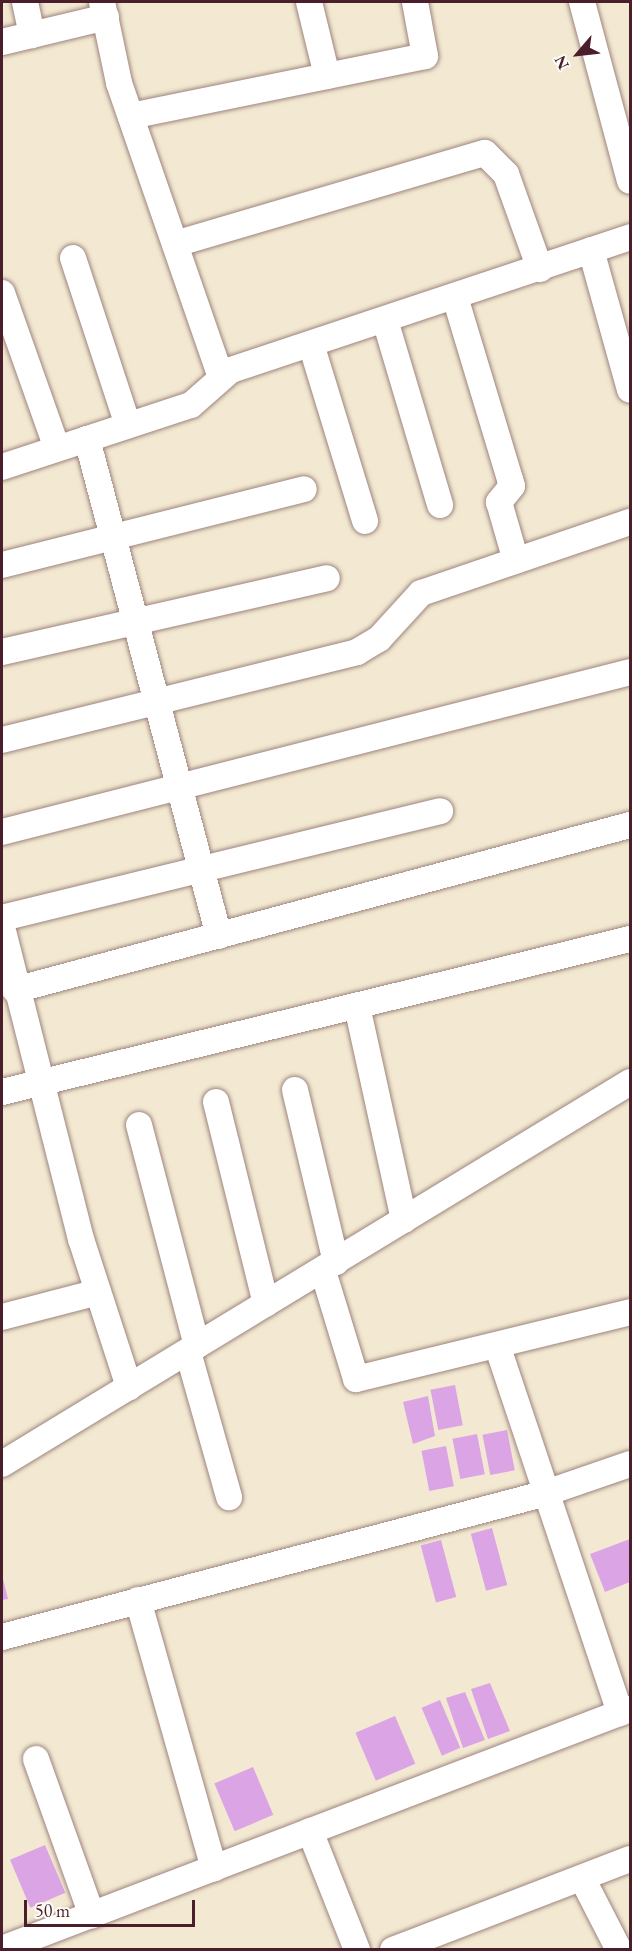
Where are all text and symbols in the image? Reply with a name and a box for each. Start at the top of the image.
north arrow [548,24,608,84]
text: N [549,52,574,73]
scale bar [27,1888,198,1926]
text: 50 m [35,1899,70,1922]

